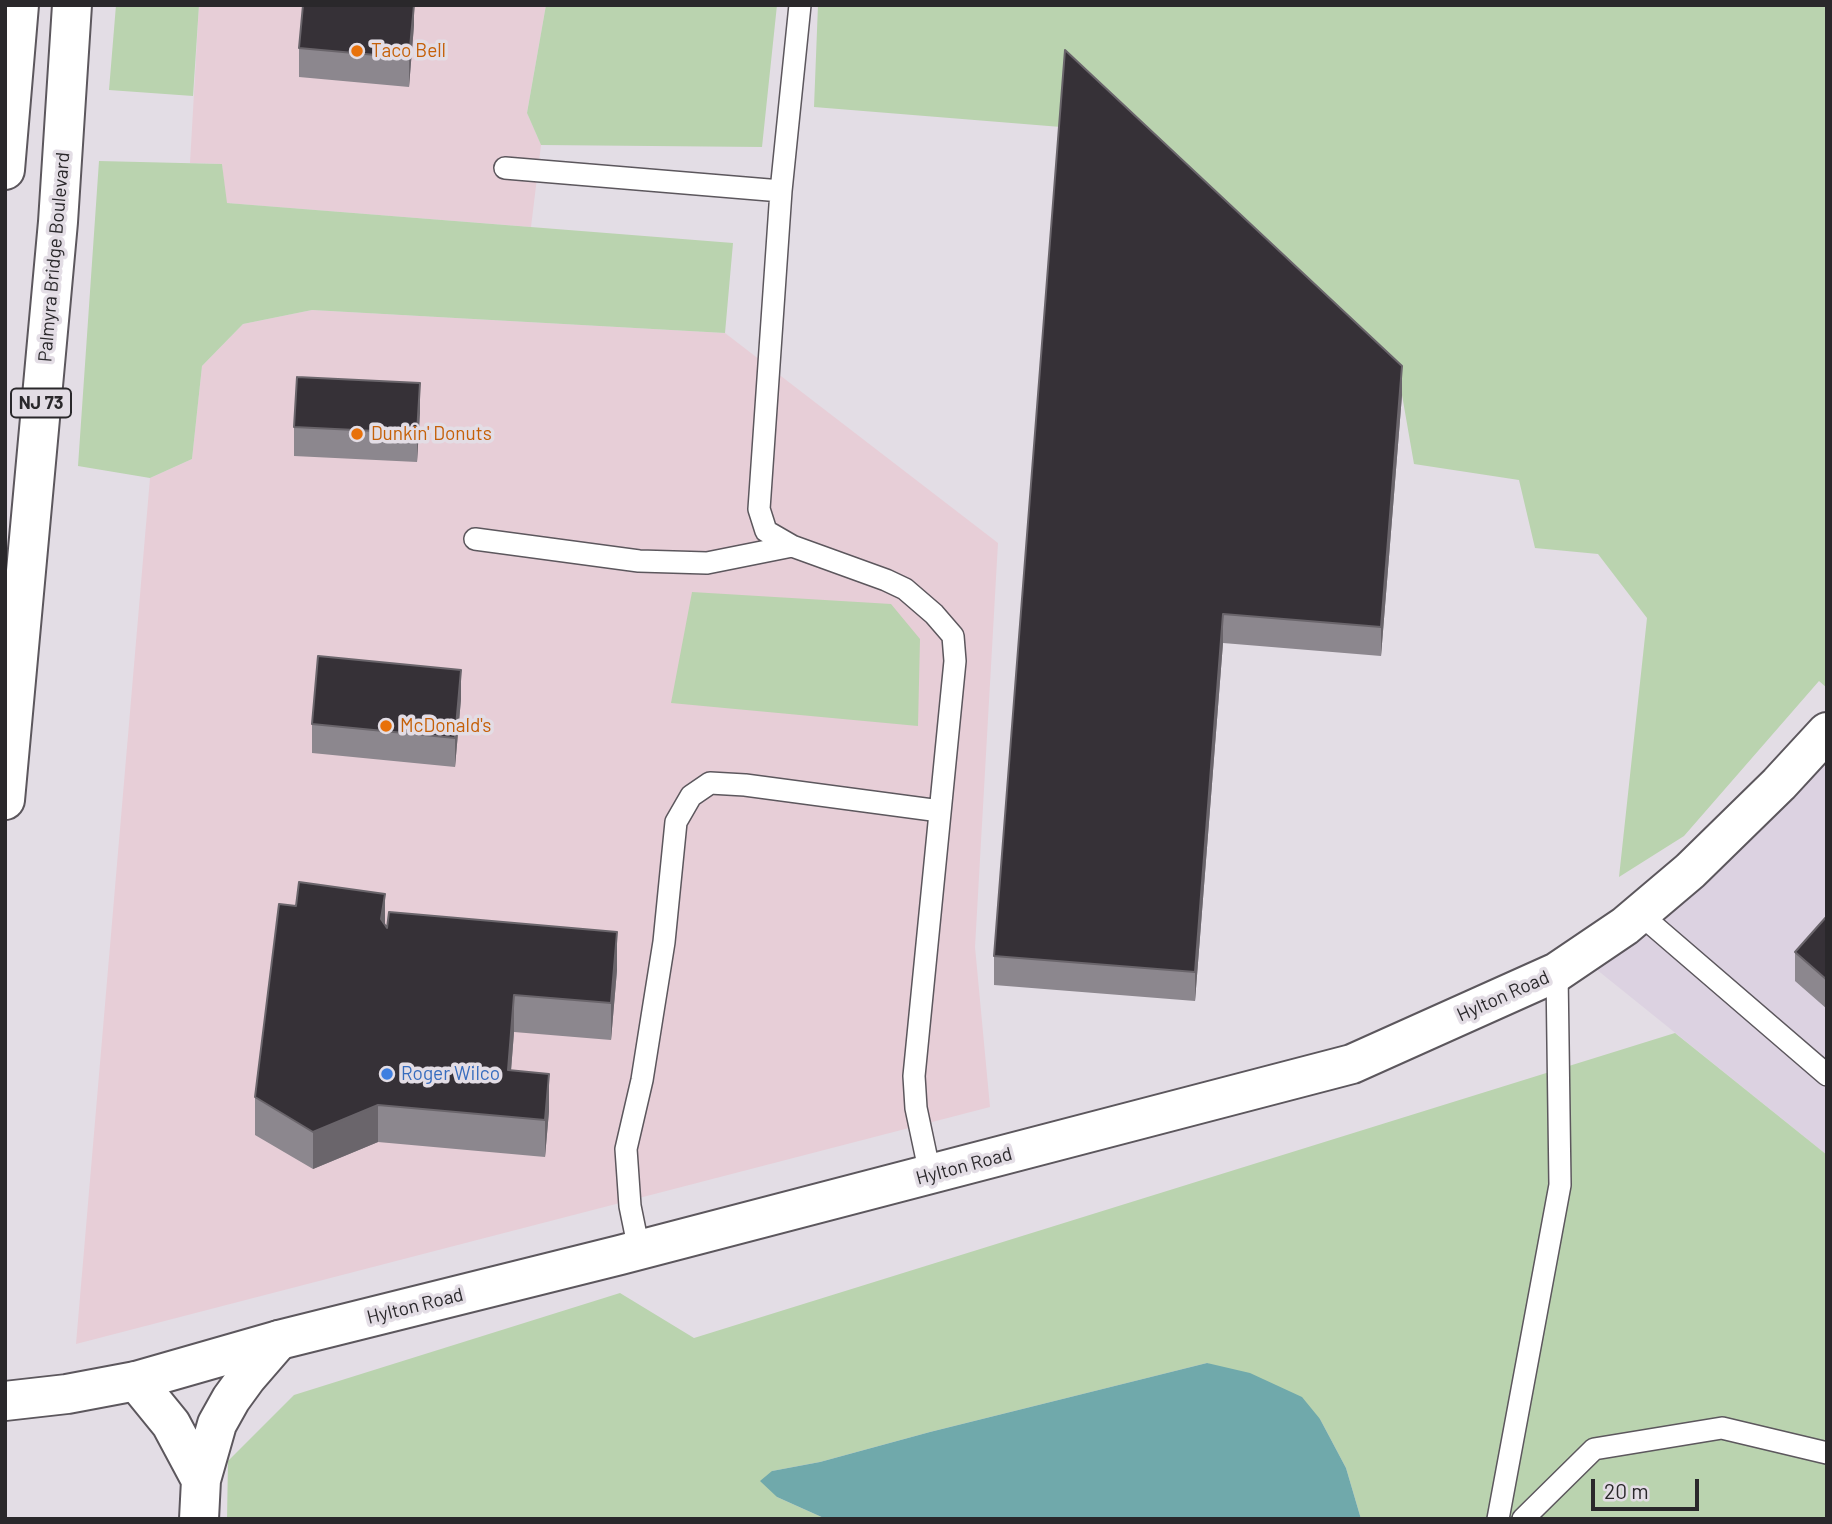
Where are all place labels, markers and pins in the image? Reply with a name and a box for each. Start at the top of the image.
place label: Taco Bell [371,40,446,62]
marker: Taco Bell [349,43,365,59]
place label: Dunkin' Donuts [371,423,492,445]
marker: Dunkin' Donuts [349,426,365,442]
place label: McDonald's [400,715,491,737]
marker: McDonald's [378,718,394,734]
place label: Roger Wilco [401,1063,500,1085]
marker: Roger Wilco [379,1066,395,1082]

